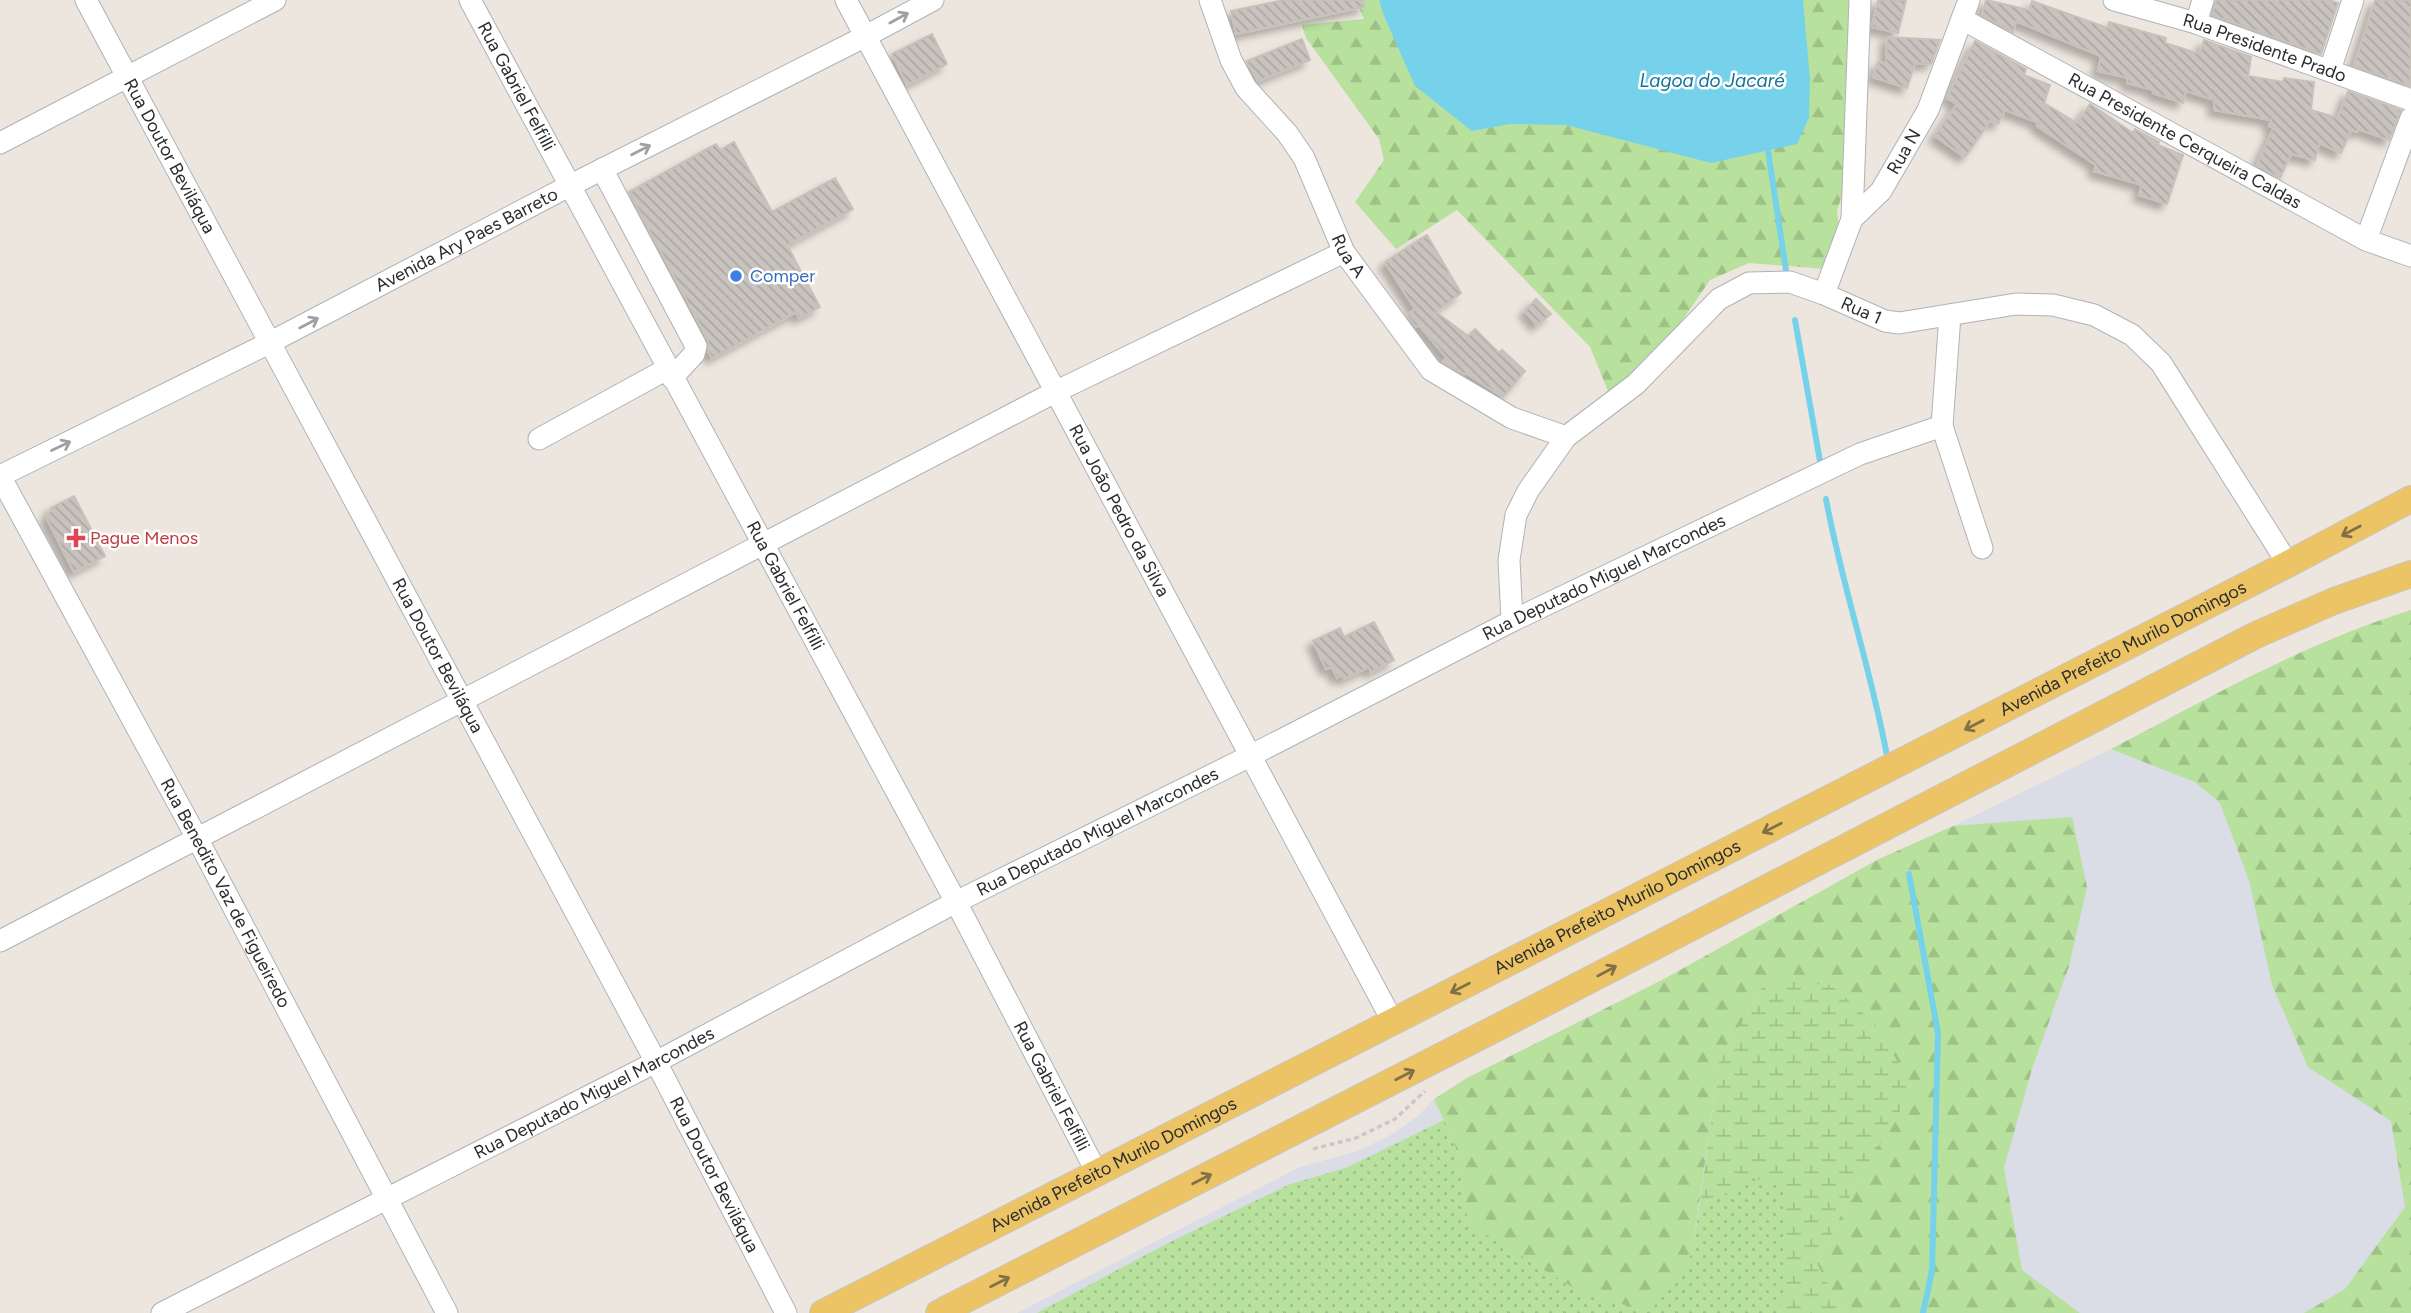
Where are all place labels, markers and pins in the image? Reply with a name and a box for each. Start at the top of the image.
place label: Comper [750,265,815,287]
marker: Comper [728,268,744,284]
place label: Pague Menos [90,527,198,549]
marker: Pague Menos [68,530,84,546]

